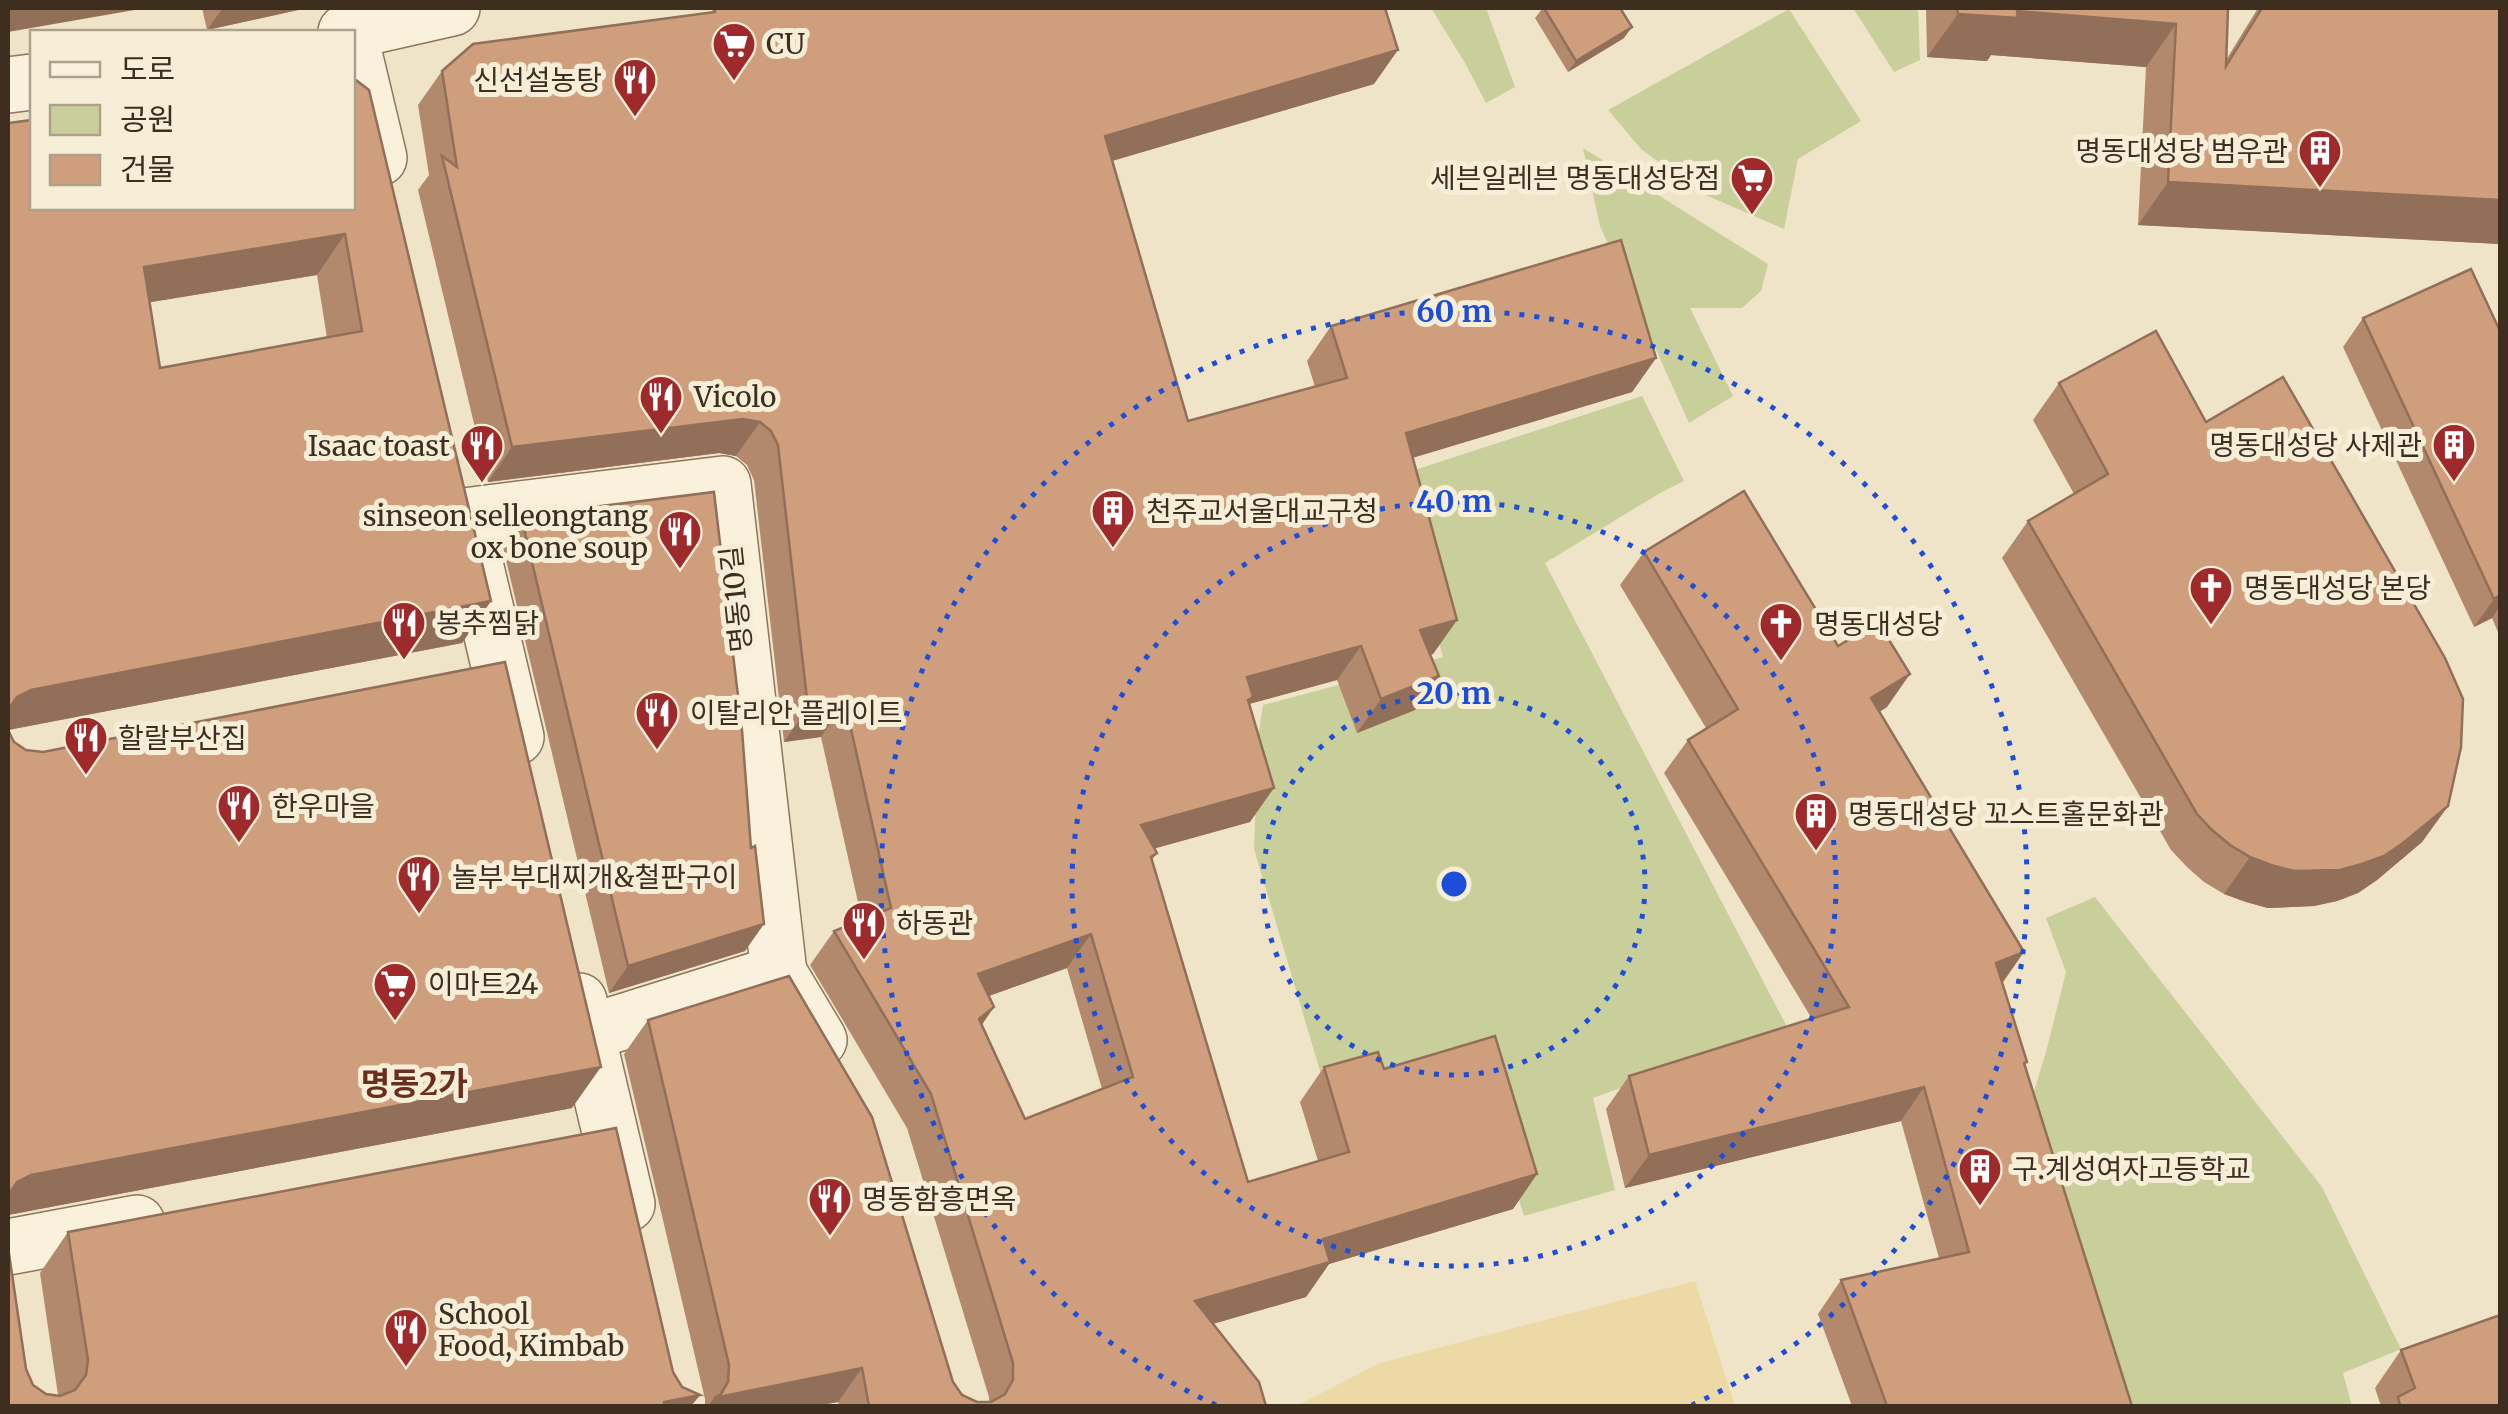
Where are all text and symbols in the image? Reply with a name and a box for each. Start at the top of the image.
supermarket icon: CU [711,21,757,82]
place label: CU [766,26,805,62]
legend [30,30,355,210]
text: 도로 [120,50,175,88]
restaurant icon: 신선설농탕 [612,57,658,118]
place label: 신선설농탕 [473,62,602,98]
text: 공원 [120,100,175,138]
building icon: 명동대성당 범우관 [2297,128,2343,189]
place label: 명동대성당 범우관 [2075,133,2288,169]
text: 건물 [120,150,175,188]
supermarket icon: 세븐일레븐 명동대성당점 [1729,155,1775,216]
place label: 세븐일레븐 명동대성당점 [1430,160,1720,196]
text: 60 m [1416,292,1492,330]
restaurant icon: Vicolo [638,374,684,435]
place label: Vicolo [693,379,776,415]
building icon: 명동대성당 사제관 [2431,422,2477,483]
restaurant icon: Isaac toast [459,423,505,484]
place label: 명동대성당 사제관 [2209,427,2422,463]
place label: Isaac toast [308,428,450,464]
text: 40 m [1416,482,1492,520]
building icon: 천주교서울대교구청 [1090,488,1136,549]
place label: 천주교서울대교구청 [1146,493,1378,529]
place label: sinseon selleongtang ox bone soup [363,498,648,566]
restaurant icon: sinseon selleongtang ox bone soup [657,509,703,570]
street label: 명동10길 [713,544,759,654]
church icon: 명동대성당 본당 [2188,565,2234,626]
place label: 명동대성당 본당 [2244,570,2431,606]
restaurant icon: 봉추찜닭 [381,600,427,661]
church icon: 명동대성당 [1758,601,1804,662]
place label: 봉추찜닭 [436,605,539,641]
place label: 명동대성당 [1814,606,1943,642]
text: 20 m [1417,674,1491,712]
restaurant icon: 이탈리안 플레이트 [634,690,680,751]
place label: 이탈리안 플레이트 [690,695,903,731]
restaurant icon: 할랄부산집 [63,715,109,776]
place label: 할랄부산집 [118,720,247,756]
restaurant icon: 한우마을 [216,783,262,844]
place label: 한우마을 [272,788,375,824]
building icon: 명동대성당 꼬스트홀문화관 [1793,791,1839,852]
place label: 명동대성당 꼬스트홀문화관 [1848,796,2164,832]
restaurant icon: 놀부 부대찌개&철판구이 [396,854,442,915]
place label: 놀부 부대찌개&철판구이 [452,859,738,895]
centre of rings [1436,866,1472,902]
restaurant icon: 하동관 [841,900,887,961]
place label: 하동관 [896,905,973,941]
supermarket icon: 이마트24 [372,961,418,1022]
place label: 이마트24 [428,966,538,1002]
district label: 명동2가 [360,1064,468,1104]
building icon: 구.계성여자고등학교 [1957,1146,2003,1207]
place label: 구.계성여자고등학교 [2012,1151,2251,1187]
restaurant icon: 명동함흥면옥 [807,1176,853,1237]
place label: 명동함흥면옥 [862,1181,1017,1217]
place label: School Food, Kimbab [438,1296,624,1364]
restaurant icon: School Food, Kimbab [383,1307,429,1368]

